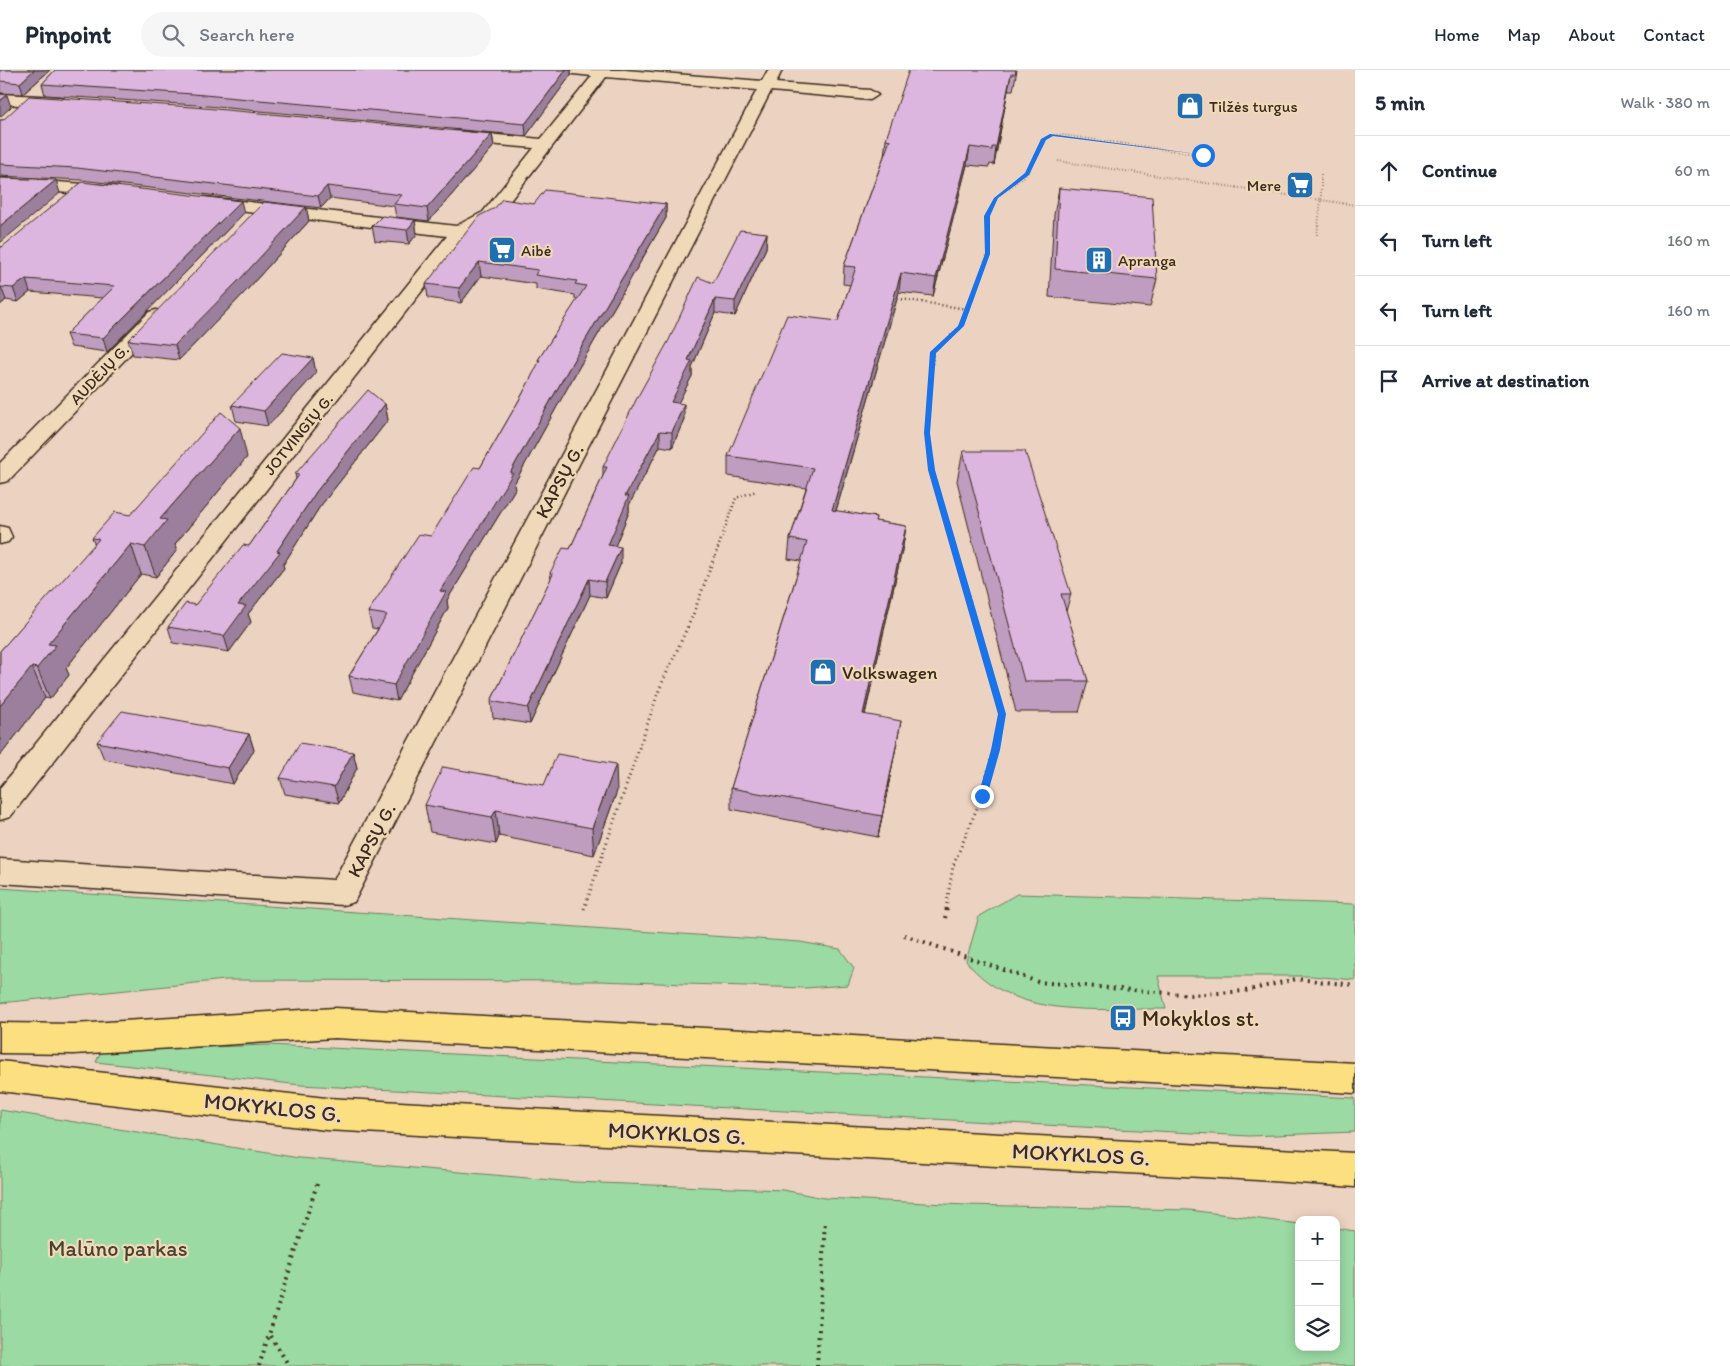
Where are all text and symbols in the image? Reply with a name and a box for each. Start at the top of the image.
search box [141,12,491,57]
text: Pinpoint [25,20,111,49]
icon: search [159,21,187,49]
text: Search here [199,23,294,46]
text: Home [1434,24,1480,46]
text: Map [1508,24,1541,46]
text: About [1569,24,1615,46]
text: Contact [1643,24,1705,46]
text: 5 min [1375,90,1425,115]
shop icon: Tilžės turgus [1175,91,1205,121]
text: Walk · 380 m [1620,93,1710,112]
place label: Tilžės turgus [1209,97,1298,116]
route start [1192,144,1215,167]
icon: ahead [1375,157,1403,185]
text: Continue [1422,159,1497,182]
text: 60 m [1675,161,1710,180]
supermarket icon: Mere [1285,170,1315,200]
place label: Mere [1247,176,1281,195]
icon: left [1375,227,1403,255]
text: Turn left [1422,229,1492,252]
text: 160 m [1667,231,1710,250]
supermarket icon: Aibė [487,235,517,265]
place label: Aibė [521,241,551,260]
building icon: Apranga [1084,245,1114,275]
place label: Apranga [1118,251,1176,270]
icon: left [1375,297,1403,325]
text: Turn left [1422,299,1492,322]
text: 160 m [1667,301,1710,320]
street label: AUDĖJŲ G. [66,340,133,409]
icon: arrive [1375,367,1403,395]
text: Arrive at destination [1422,369,1589,392]
street label: JOTVINGIŲ G. [260,390,337,479]
street label: KAPSŲ G. [530,440,588,522]
shop icon: Volkswagen [808,657,838,687]
place label: Volkswagen [842,661,938,684]
route end [971,785,994,808]
street label: KAPSŲ G. [342,799,400,881]
bus stop icon: Mokyklos st. [1108,1003,1138,1033]
place label: Mokyklos st. [1142,1005,1259,1032]
street label: MOKYKLOS G. [203,1087,343,1128]
street label: MOKYKLOS G. [607,1116,747,1151]
street label: MOKYKLOS G. [1011,1137,1151,1172]
map controls [1295,1216,1340,1351]
button: + [1295,1216,1340,1261]
park label: Malūno parkas [48,1235,188,1262]
button: − [1295,1261,1340,1306]
button: layers [1295,1306,1340,1351]

